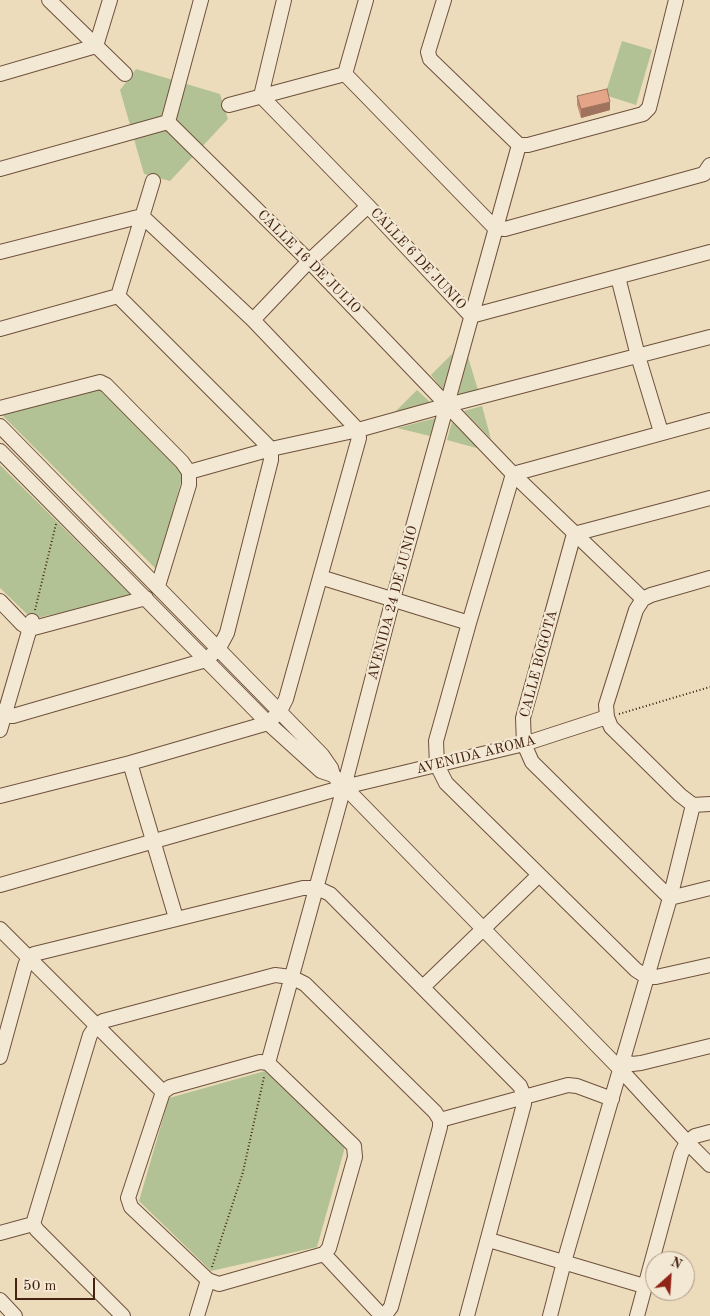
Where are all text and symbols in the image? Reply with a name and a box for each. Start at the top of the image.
street label: CALLE 6 DE JUNIO [367,205,469,313]
street label: CALLE 16 DE JULIO [254,207,364,317]
street label: AVENIDA 24 DE JUNIO [364,524,422,682]
street label: CALLE BOGOTA [517,608,561,720]
street label: AVENIDA AROMA [414,732,538,778]
north arrow [645,1251,695,1301]
text: N [668,1255,684,1272]
scale bar [18,1268,98,1300]
text: 50 m [23,1279,57,1294]

